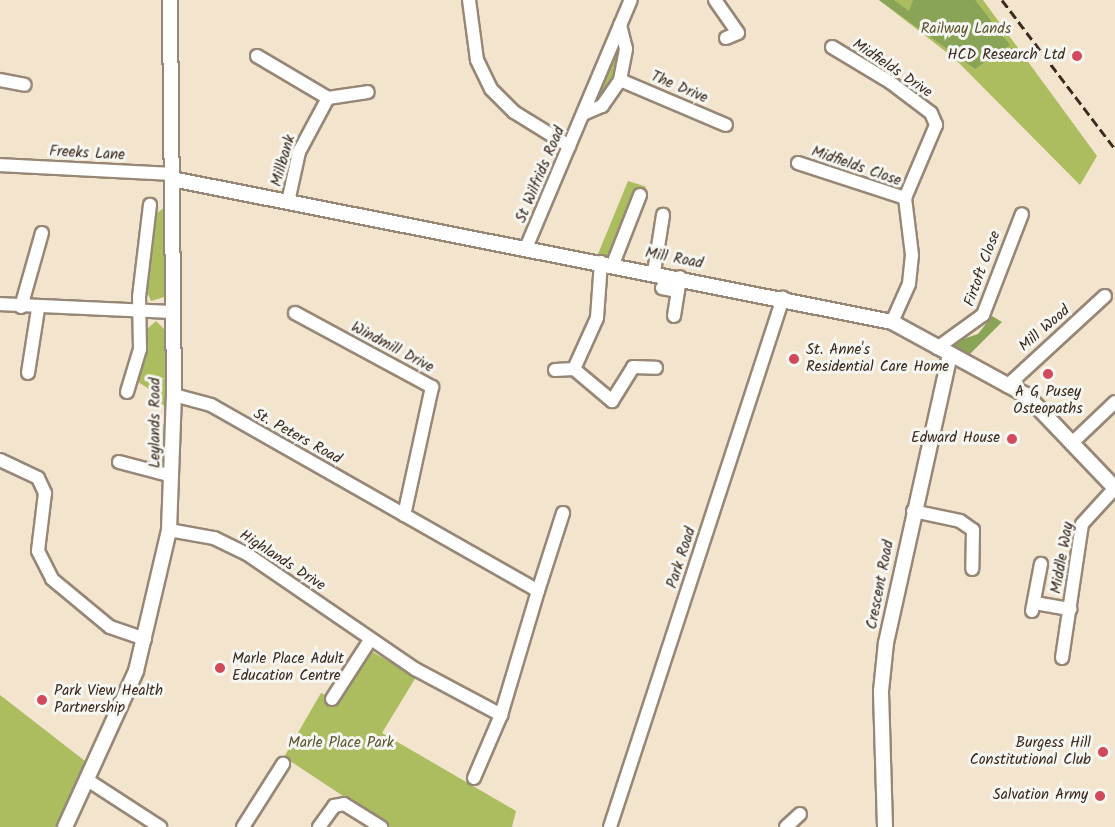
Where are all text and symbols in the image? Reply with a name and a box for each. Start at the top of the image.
park label: Railway Lands [921,21,1011,39]
street label: Midfields Drive [849,36,935,102]
place label: HCD Research Ltd [947,47,1065,65]
marker: HCD Research Ltd [1070,49,1084,63]
street label: The Drive [648,68,710,108]
street label: St Wilfrids Road [513,124,569,226]
street label: Millbank [268,133,300,189]
street label: Freeks Lane [49,143,125,165]
street label: Midfields Close [809,143,903,191]
street label: Firtoft Close [961,229,1005,309]
street label: Mill Road [643,245,705,273]
street label: Mill Wood [1016,302,1074,356]
street label: Windmill Drive [348,319,436,377]
place label: St. Anne's Residential Care Home [806,341,949,376]
marker: St. Anne's Residential Care Home [787,352,801,366]
marker: A G Pusey Osteopaths [1041,367,1055,381]
street label: Leylands Road [147,378,165,468]
place label: A G Pusey Osteopaths [1013,383,1083,418]
street label: St. Peters Road [250,405,344,469]
place label: Edward House [911,430,1000,448]
marker: Edward House [1005,432,1019,446]
street label: Middle Way [1048,521,1078,595]
street label: Park Road [664,525,700,591]
street label: Highlands Drive [236,527,328,595]
street label: Crescent Road [864,539,898,631]
place label: Marle Place Adult Education Centre [232,650,344,685]
marker: Marle Place Adult Education Centre [213,661,227,675]
place label: Park View Health Partnership [54,682,163,717]
marker: Park View Health Partnership [35,693,49,707]
place label: Burgess Hill Constitutional Club [970,734,1091,769]
park label: Marle Place Park [288,735,394,753]
marker: Burgess Hill Constitutional Club [1096,745,1110,759]
place label: Salvation Army [993,787,1088,805]
marker: Salvation Army [1093,789,1107,803]

